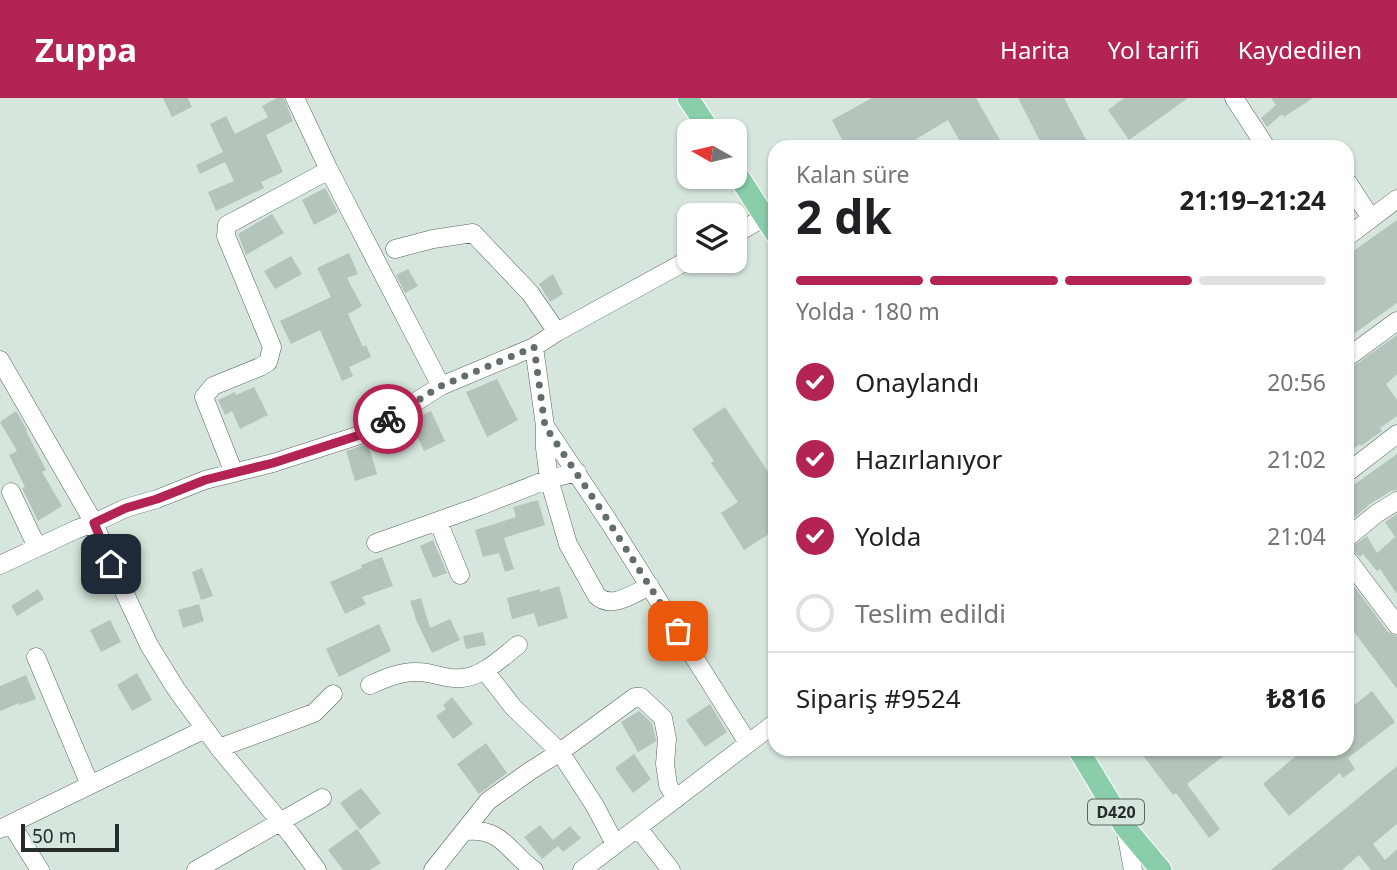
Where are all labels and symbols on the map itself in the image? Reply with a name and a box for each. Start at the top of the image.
north arrow [677,119,747,189]
courier [353,384,423,454]
pin [81,534,141,594]
pin [648,601,708,661]
road number: D420 [1088,800,1144,824]
scale bar [21,821,119,853]

